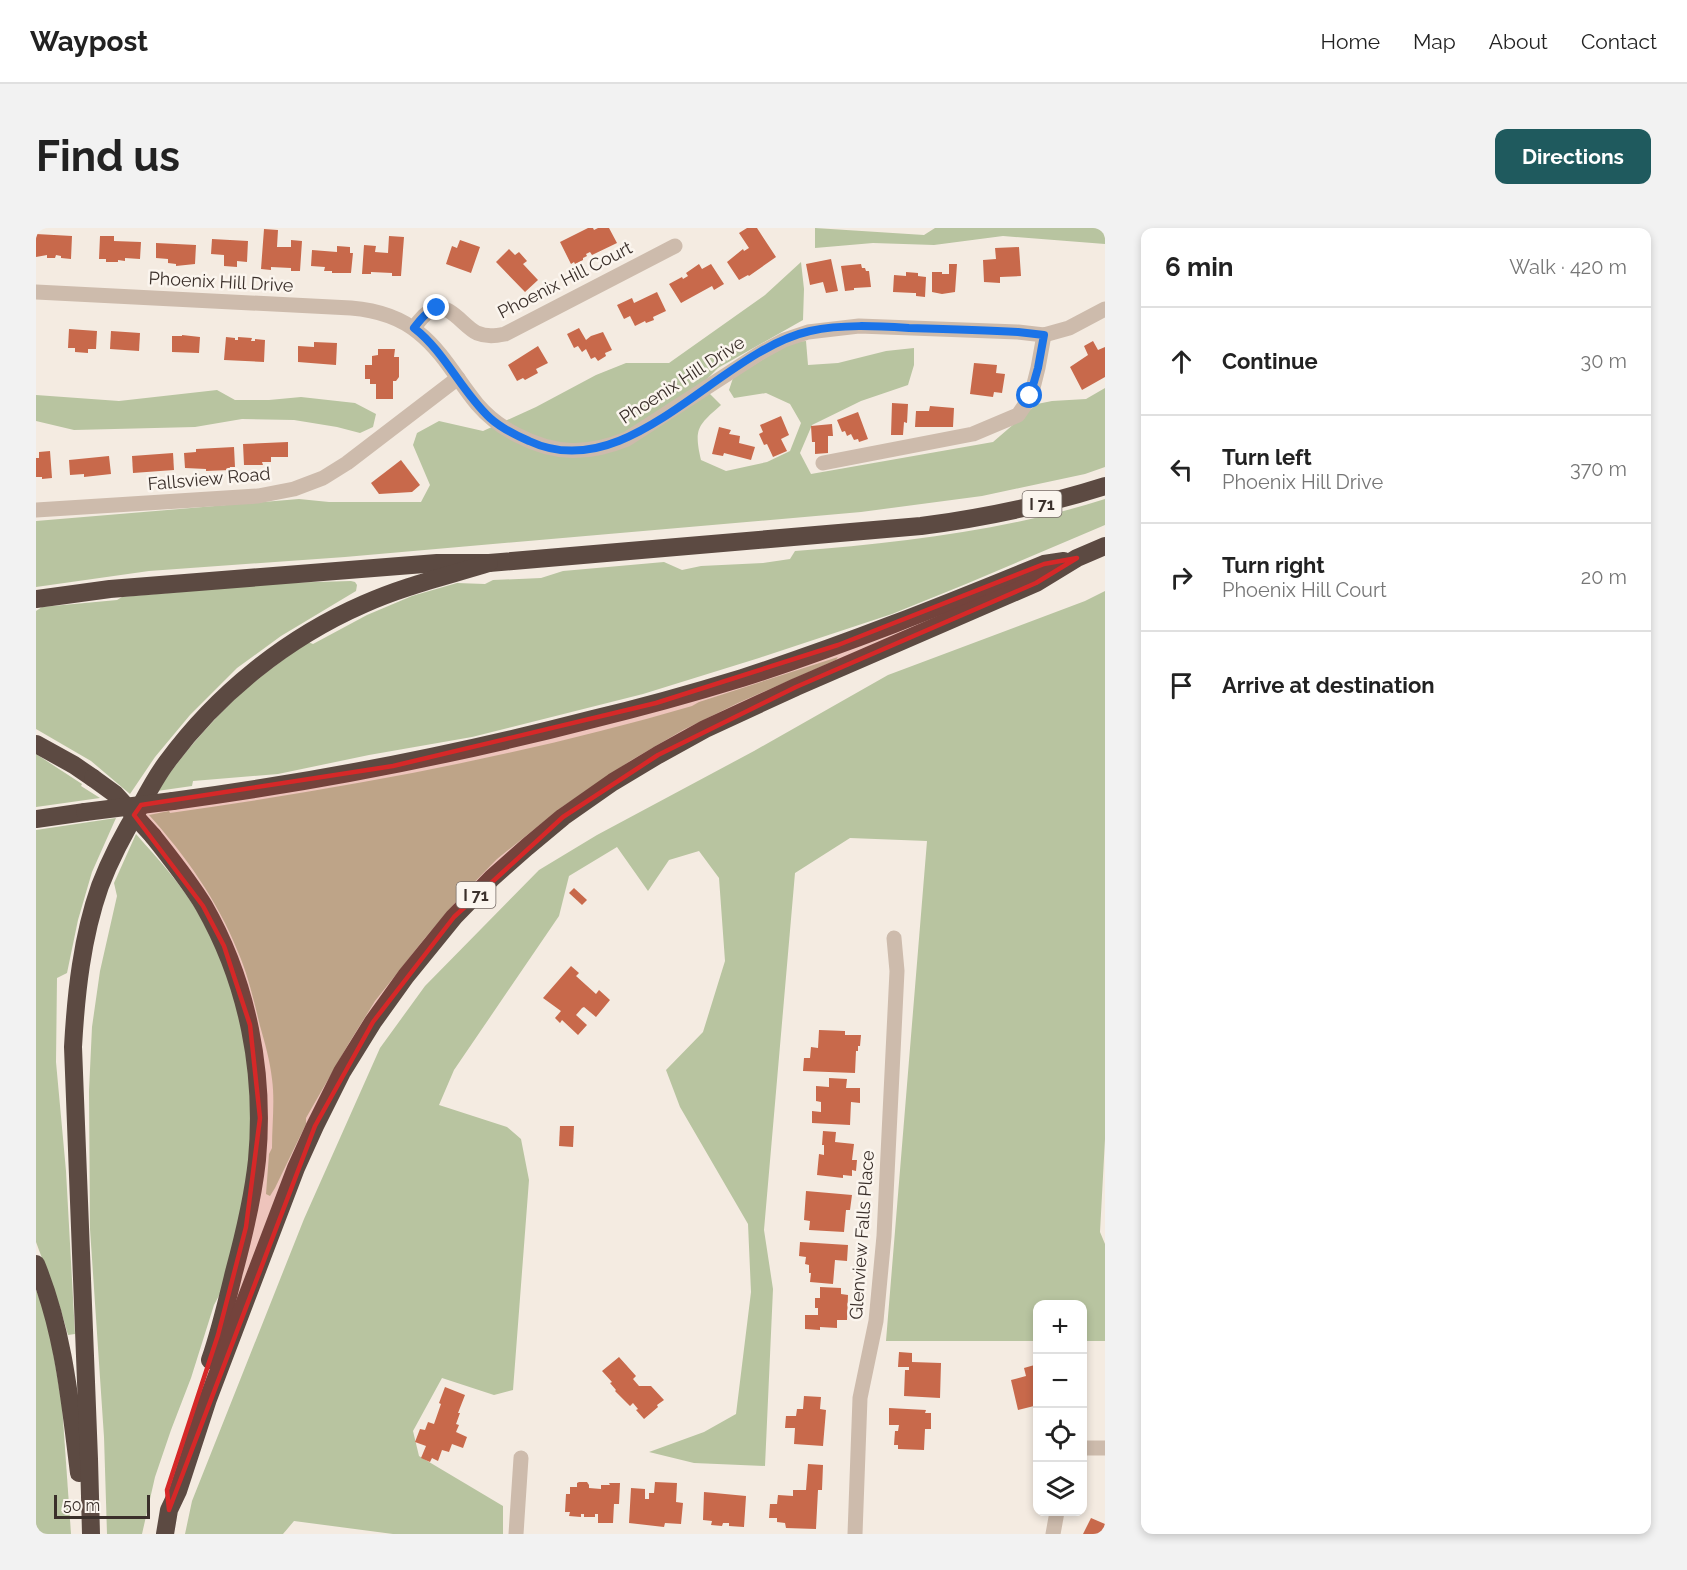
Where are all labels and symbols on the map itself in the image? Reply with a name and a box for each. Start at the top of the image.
street label: Phoenix Hill Court [494,237,636,323]
street label: Phoenix Hill Drive [148,267,294,296]
route end [423,294,449,320]
street label: Phoenix Hill Drive [615,331,749,428]
route start [1016,382,1042,408]
street label: Fallsview Road [147,463,271,494]
road number: I 71 [1022,491,1062,517]
road number: I 71 [456,882,496,908]
street label: Glenview Falls Place [845,1149,878,1320]
scale bar [54,1492,150,1520]

